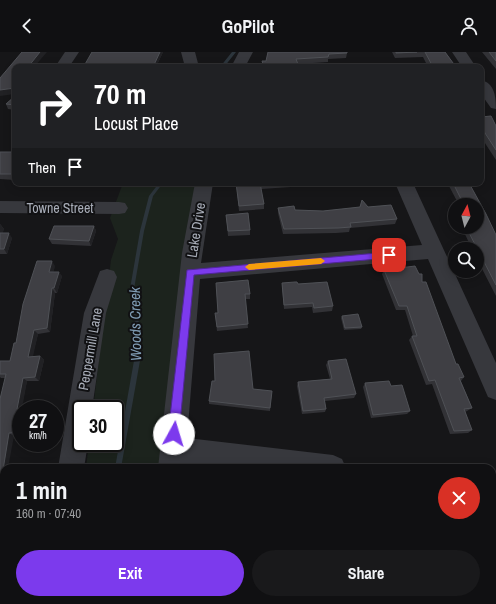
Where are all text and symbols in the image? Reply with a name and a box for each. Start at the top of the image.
text: GoPilot [222,14,274,39]
icon: back [16,15,38,37]
icon: person [458,15,480,37]
text: 70 m [94,75,146,113]
icon: right [28,80,80,132]
text: Locust Place [94,111,179,136]
icon: arrive [64,156,86,178]
text: Then [28,157,56,178]
north arrow [448,198,484,234]
map controls [448,198,484,278]
street label: Towne Street [26,199,94,217]
street label: Lake Drive [183,201,209,259]
pin [372,238,406,272]
button: search [448,242,484,278]
icon: arrive [378,244,400,266]
water label: Woods Creek [124,286,146,361]
street label: Peppermill Lane [74,306,106,392]
speed limit sign: 30 [72,400,124,452]
text: 27 [29,407,47,434]
position arrow [153,413,195,455]
text: km/h [29,429,47,442]
text: 1 min [16,474,67,506]
button: close [438,477,480,519]
text: 160 m · 07:40 [16,505,81,522]
button: Exit [16,550,244,596]
button: Share [252,550,480,596]

